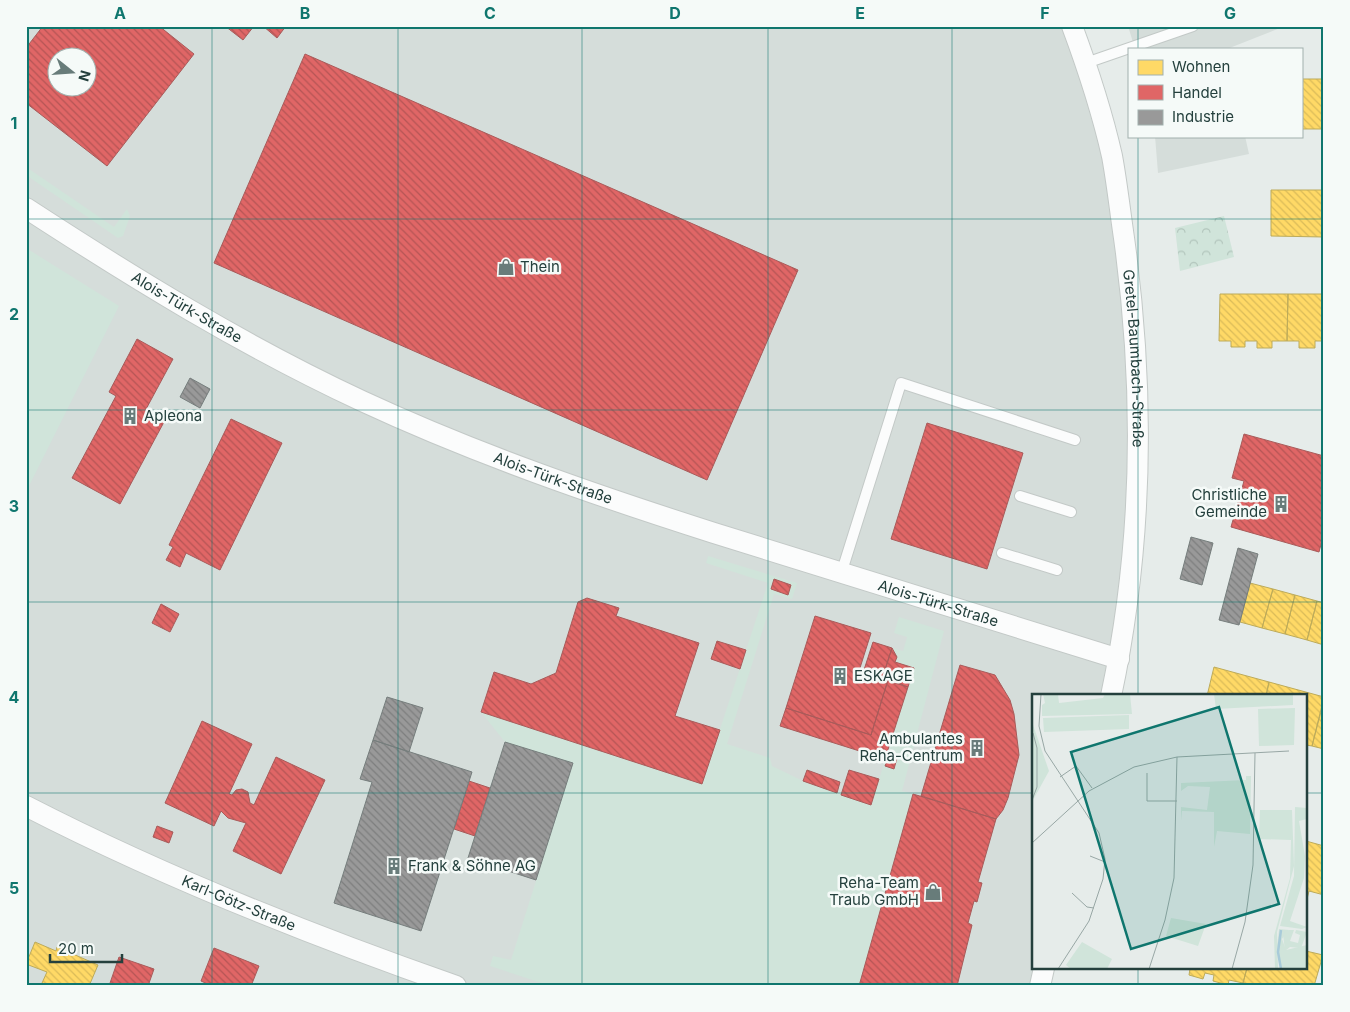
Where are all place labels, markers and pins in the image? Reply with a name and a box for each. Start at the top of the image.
shop icon: Thein [496,257,516,277]
place label: Thein [520,257,560,276]
building icon: Apleona [120,406,140,426]
place label: Apleona [144,406,202,425]
place label: Christliche Gemeinde [1191,485,1267,521]
building icon: Christliche Gemeinde [1271,494,1291,514]
building icon: ESKAGE [830,666,850,686]
place label: ESKAGE [854,666,913,685]
place label: Ambulantes Reha-Centrum [860,729,963,765]
building icon: Ambulantes Reha-Centrum [967,738,987,758]
building icon: Frank & Söhne AG [384,856,404,876]
place label: Frank & Söhne AG [408,856,536,875]
place label: Reha-Team Traub GmbH [829,873,919,909]
shop icon: Reha-Team Traub GmbH [923,882,943,902]

